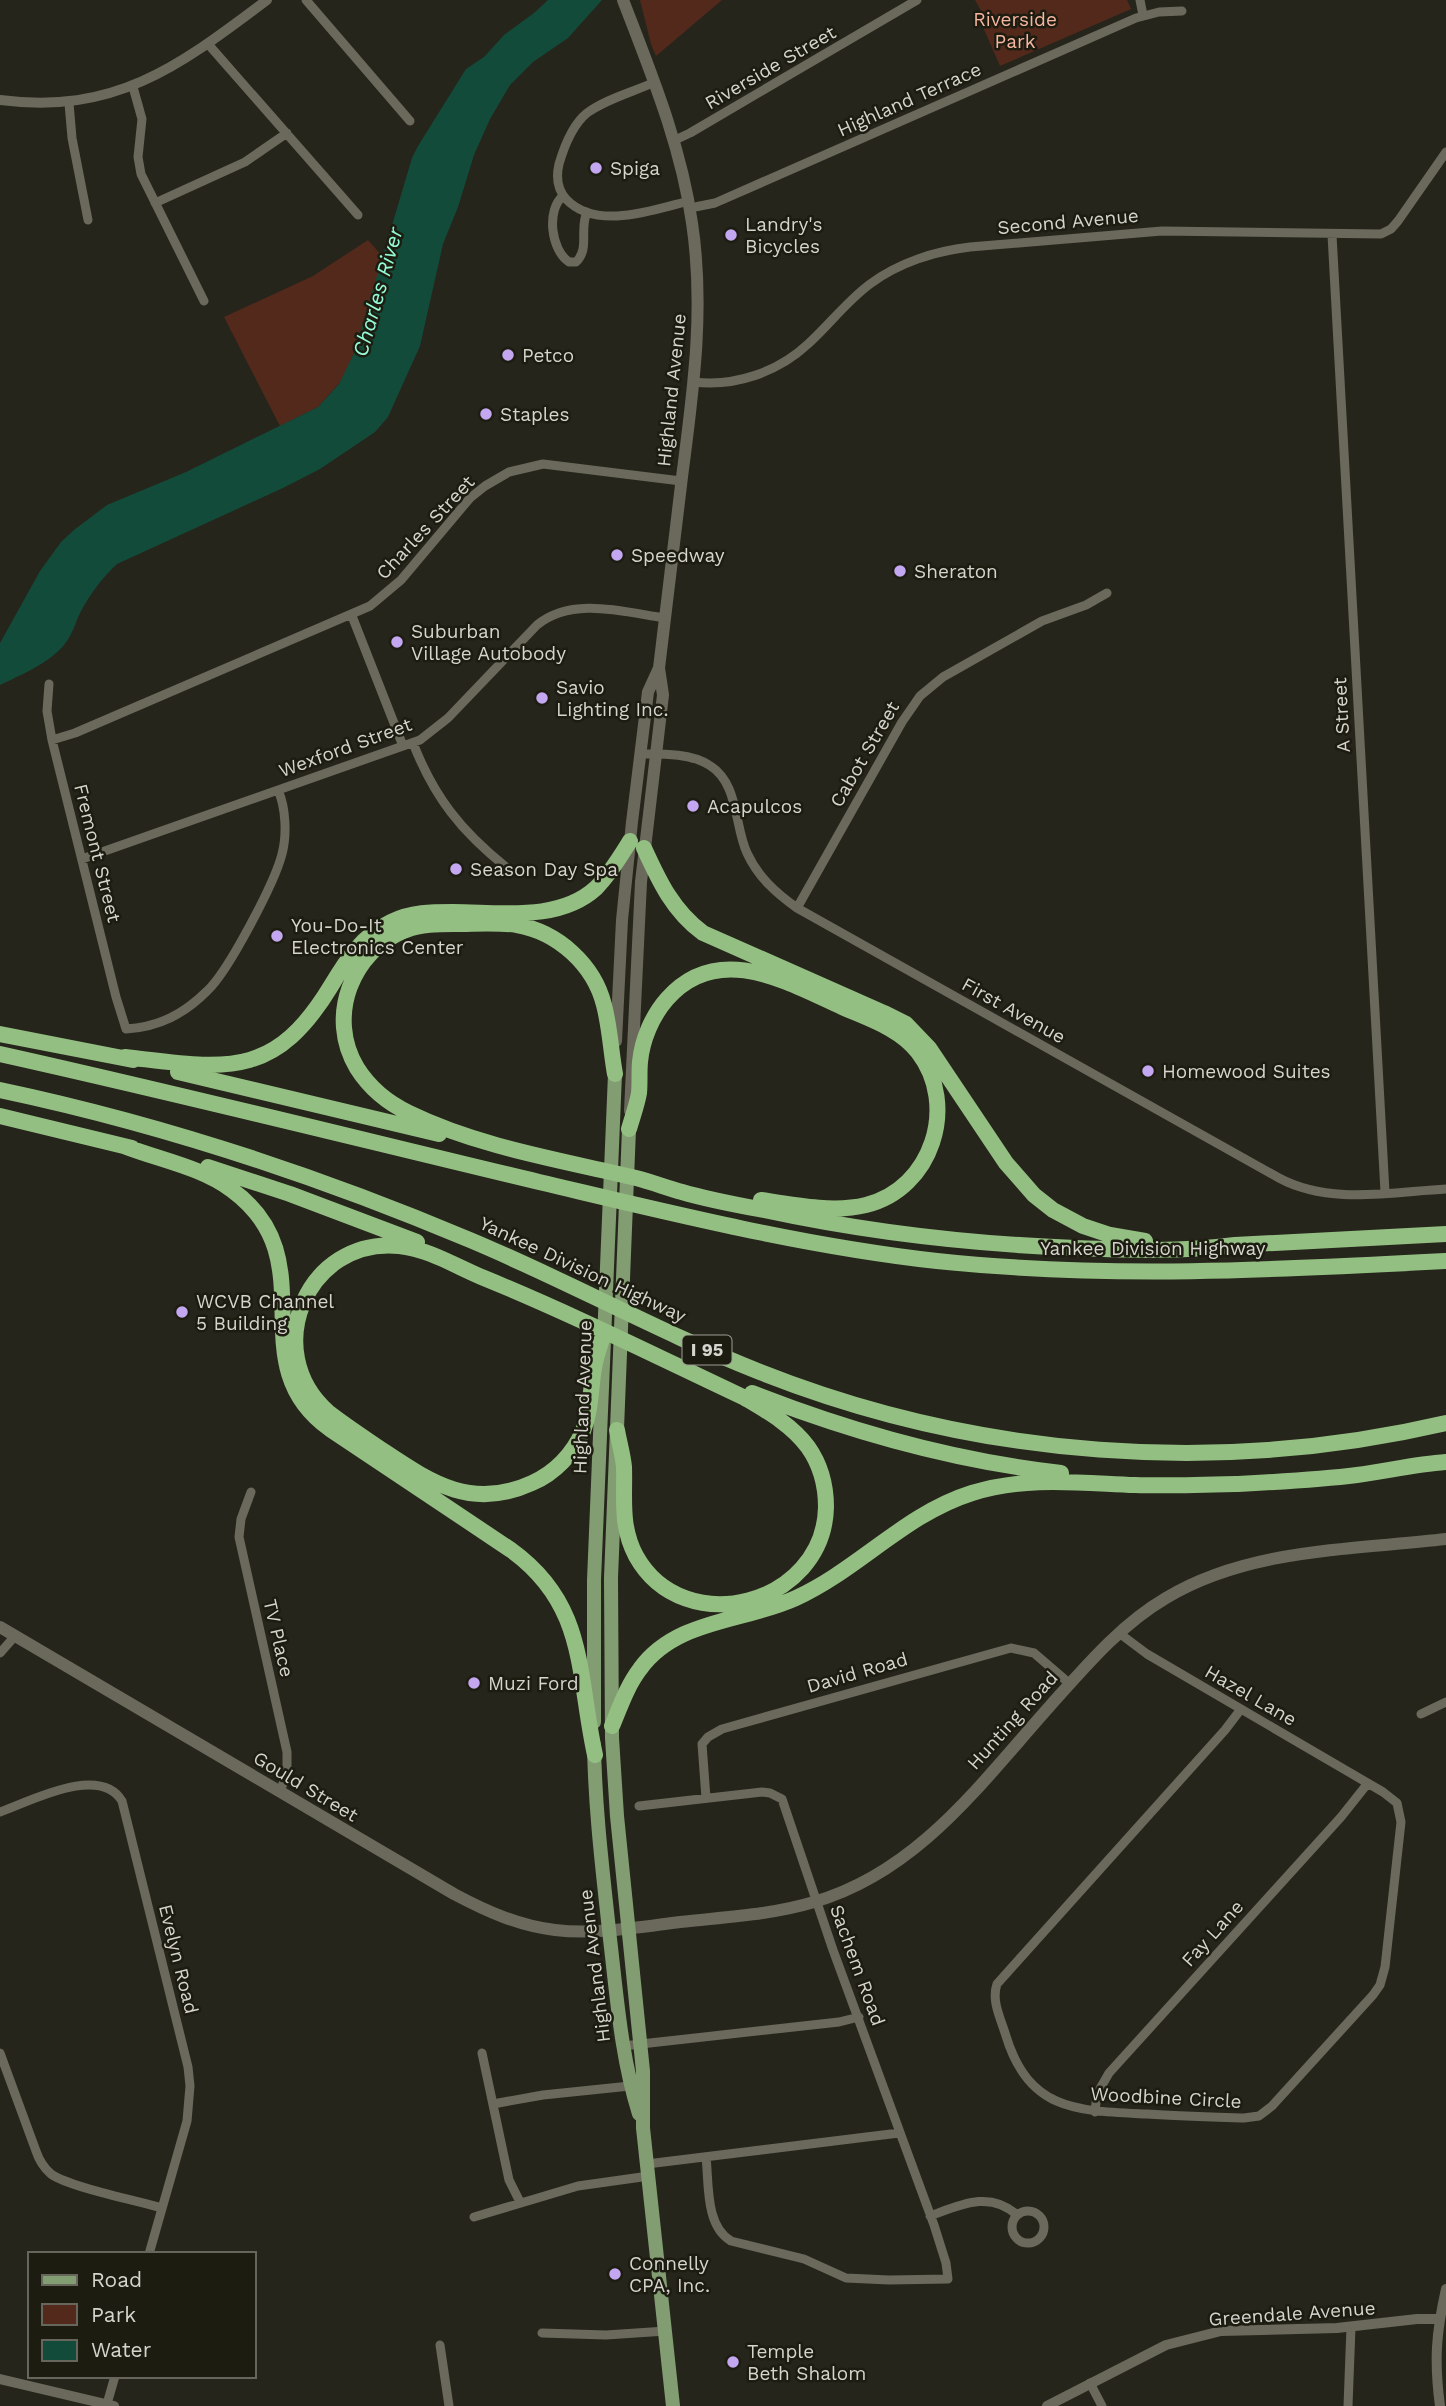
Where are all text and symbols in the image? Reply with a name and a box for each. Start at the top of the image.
park label: Riverside Park [973,8,1057,53]
street label: Riverside Street [701,21,840,114]
street label: Highland Terrace [834,57,985,141]
place label: Spiga [610,157,660,180]
marker: Spiga [588,160,604,176]
street label: Second Avenue [996,204,1140,239]
place label: Landry's Bicycles [745,213,823,258]
water label: Charles River [347,224,408,359]
marker: Landry's Bicycles [723,227,739,243]
street label: Highland Avenue [652,312,691,468]
place label: Petco [522,344,574,367]
marker: Petco [500,347,516,363]
place label: Staples [500,403,570,426]
marker: Staples [478,406,494,422]
street label: Charles Street [371,471,479,584]
place label: Speedway [631,544,725,567]
marker: Speedway [609,547,625,563]
place label: Sheraton [914,560,998,583]
marker: Sheraton [892,563,908,579]
place label: Suburban Village Autobody [411,620,566,665]
marker: Suburban Village Autobody [389,634,405,650]
place label: Savio Lighting Inc. [556,676,669,721]
street label: A Street [1328,677,1355,753]
marker: Savio Lighting Inc. [534,690,550,706]
street label: Cabot Street [825,697,904,811]
street label: Wexford Street [275,713,415,782]
street label: Fremont Street [69,781,126,925]
place label: Acapulcos [707,795,802,818]
marker: Acapulcos [685,798,701,814]
place label: Season Day Spa [470,858,618,881]
marker: Season Day Spa [448,861,464,877]
place label: You-Do-It Electronics Center [291,914,464,959]
marker: You-Do-It Electronics Center [269,928,285,944]
street label: First Avenue [958,973,1070,1048]
place label: Homewood Suites [1162,1060,1331,1083]
marker: Homewood Suites [1140,1063,1156,1079]
street label: Yankee Division Highway [476,1211,690,1328]
street label: Yankee Division Highway [1040,1237,1266,1260]
place label: WCVB Channel 5 Building [196,1290,334,1335]
marker: WCVB Channel 5 Building [174,1304,190,1320]
street label: Highland Avenue [568,1320,597,1474]
road number: I 95 [682,1336,732,1364]
street label: TV Place [258,1597,299,1679]
street label: David Road [804,1647,910,1698]
street label: Hazel Lane [1201,1660,1301,1731]
street label: Hunting Road [962,1666,1063,1774]
place label: Muzi Ford [488,1672,579,1695]
marker: Muzi Ford [466,1675,482,1691]
street label: Gould Street [249,1746,362,1827]
street label: Highland Avenue [574,1888,615,2044]
street label: Fay Lane [1177,1895,1248,1971]
street label: Evelyn Road [154,1902,203,2016]
street label: Sachem Road [825,1902,890,2029]
street label: Woodbine Circle [1090,2082,1242,2113]
legend [28,2252,256,2378]
place label: Connelly CPA, Inc. [629,2252,710,2297]
marker: Connelly CPA, Inc. [607,2266,623,2282]
text: Road [91,2267,142,2292]
street label: Greendale Avenue [1208,2296,1376,2331]
text: Park [91,2302,136,2327]
text: Water [91,2337,152,2362]
place label: Temple Beth Shalom [747,2340,866,2385]
marker: Temple Beth Shalom [725,2354,741,2370]

